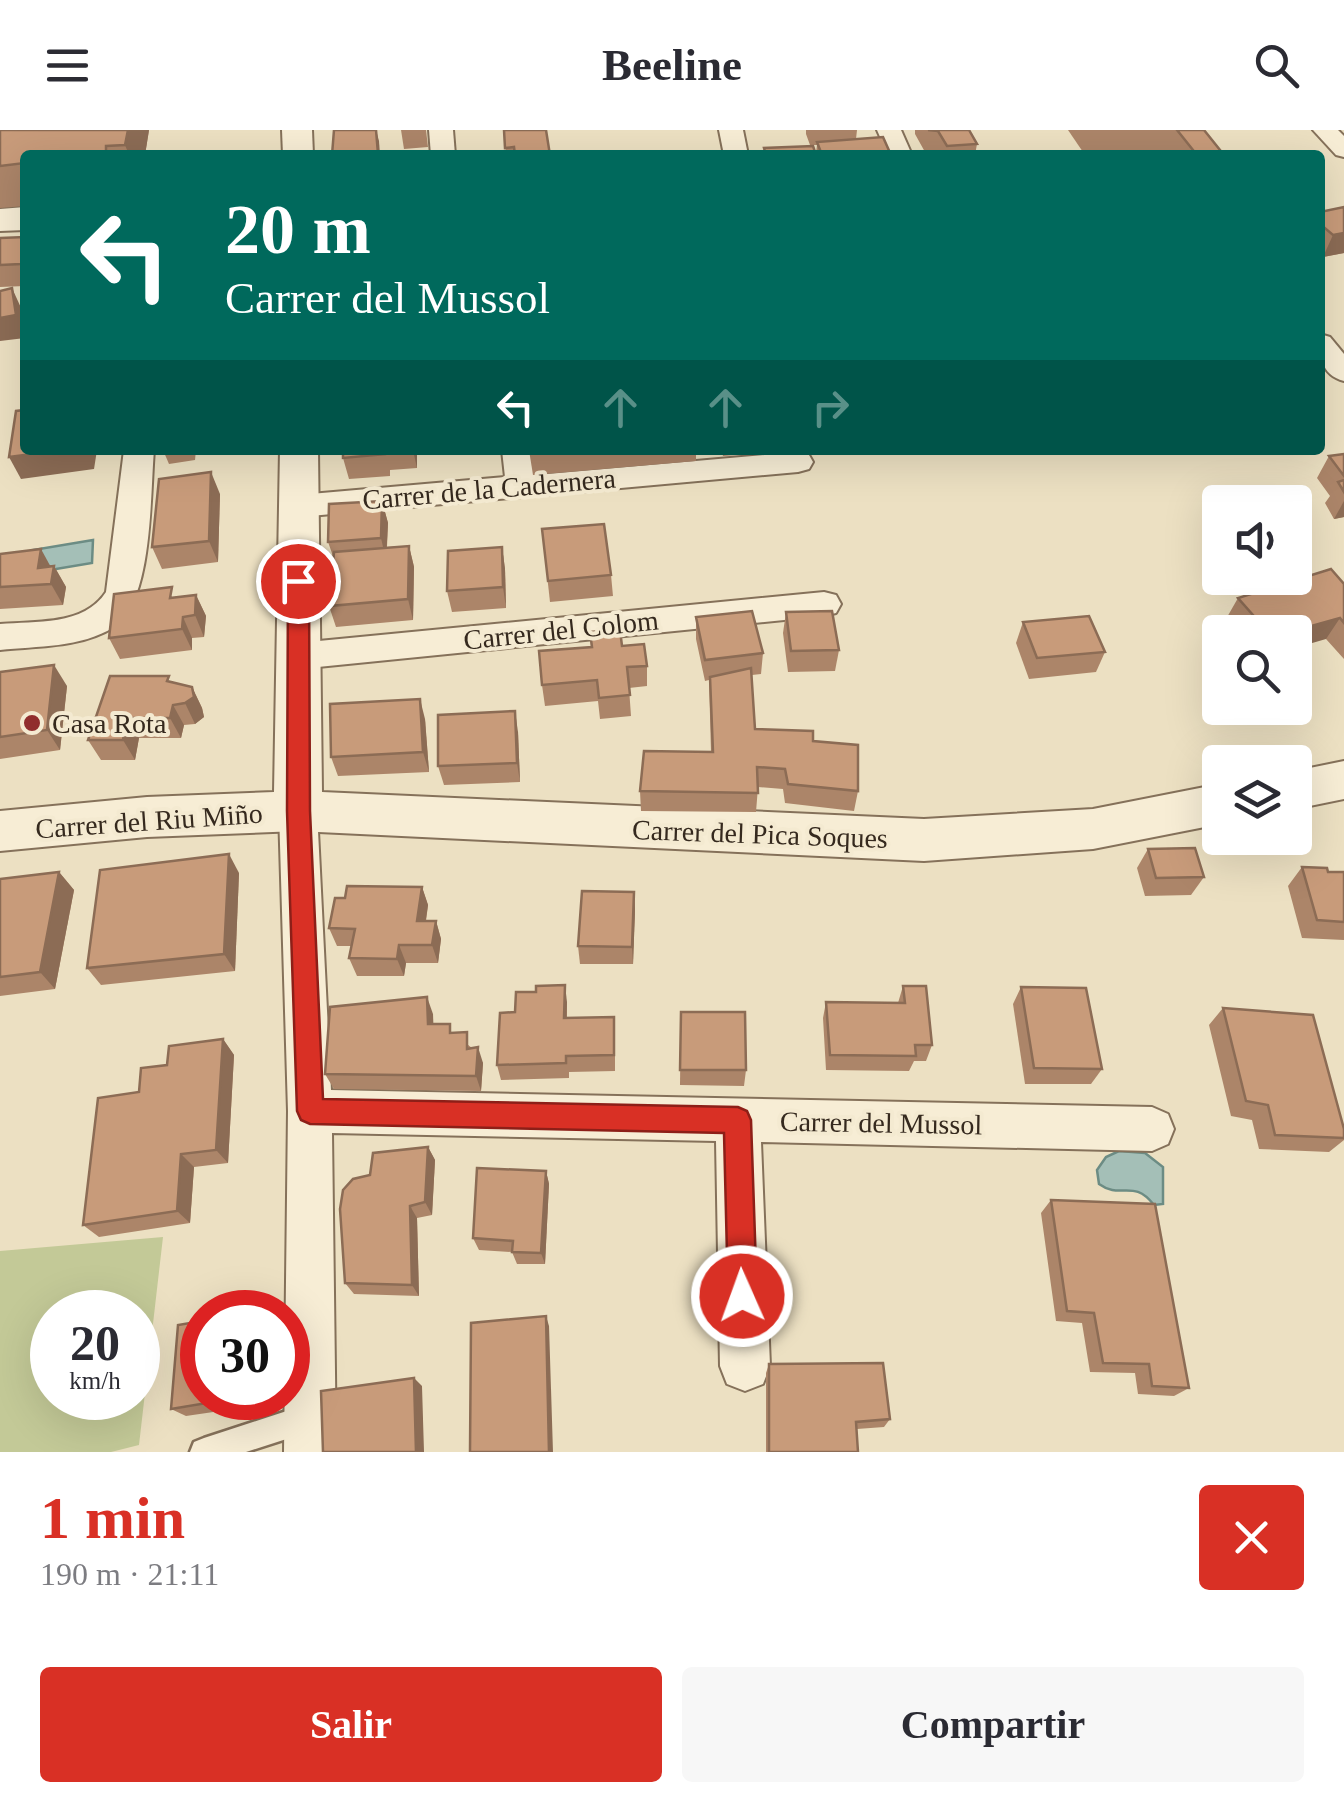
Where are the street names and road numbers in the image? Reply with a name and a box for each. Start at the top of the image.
street label: Carrer de la Cadernera [361,462,618,516]
street label: Carrer del Colom [462,604,660,656]
street label: Carrer del Riu Miño [34,798,264,844]
street label: Carrer del Pica Soques [632,814,888,854]
street label: Carrer del Mussol [780,1106,983,1140]

